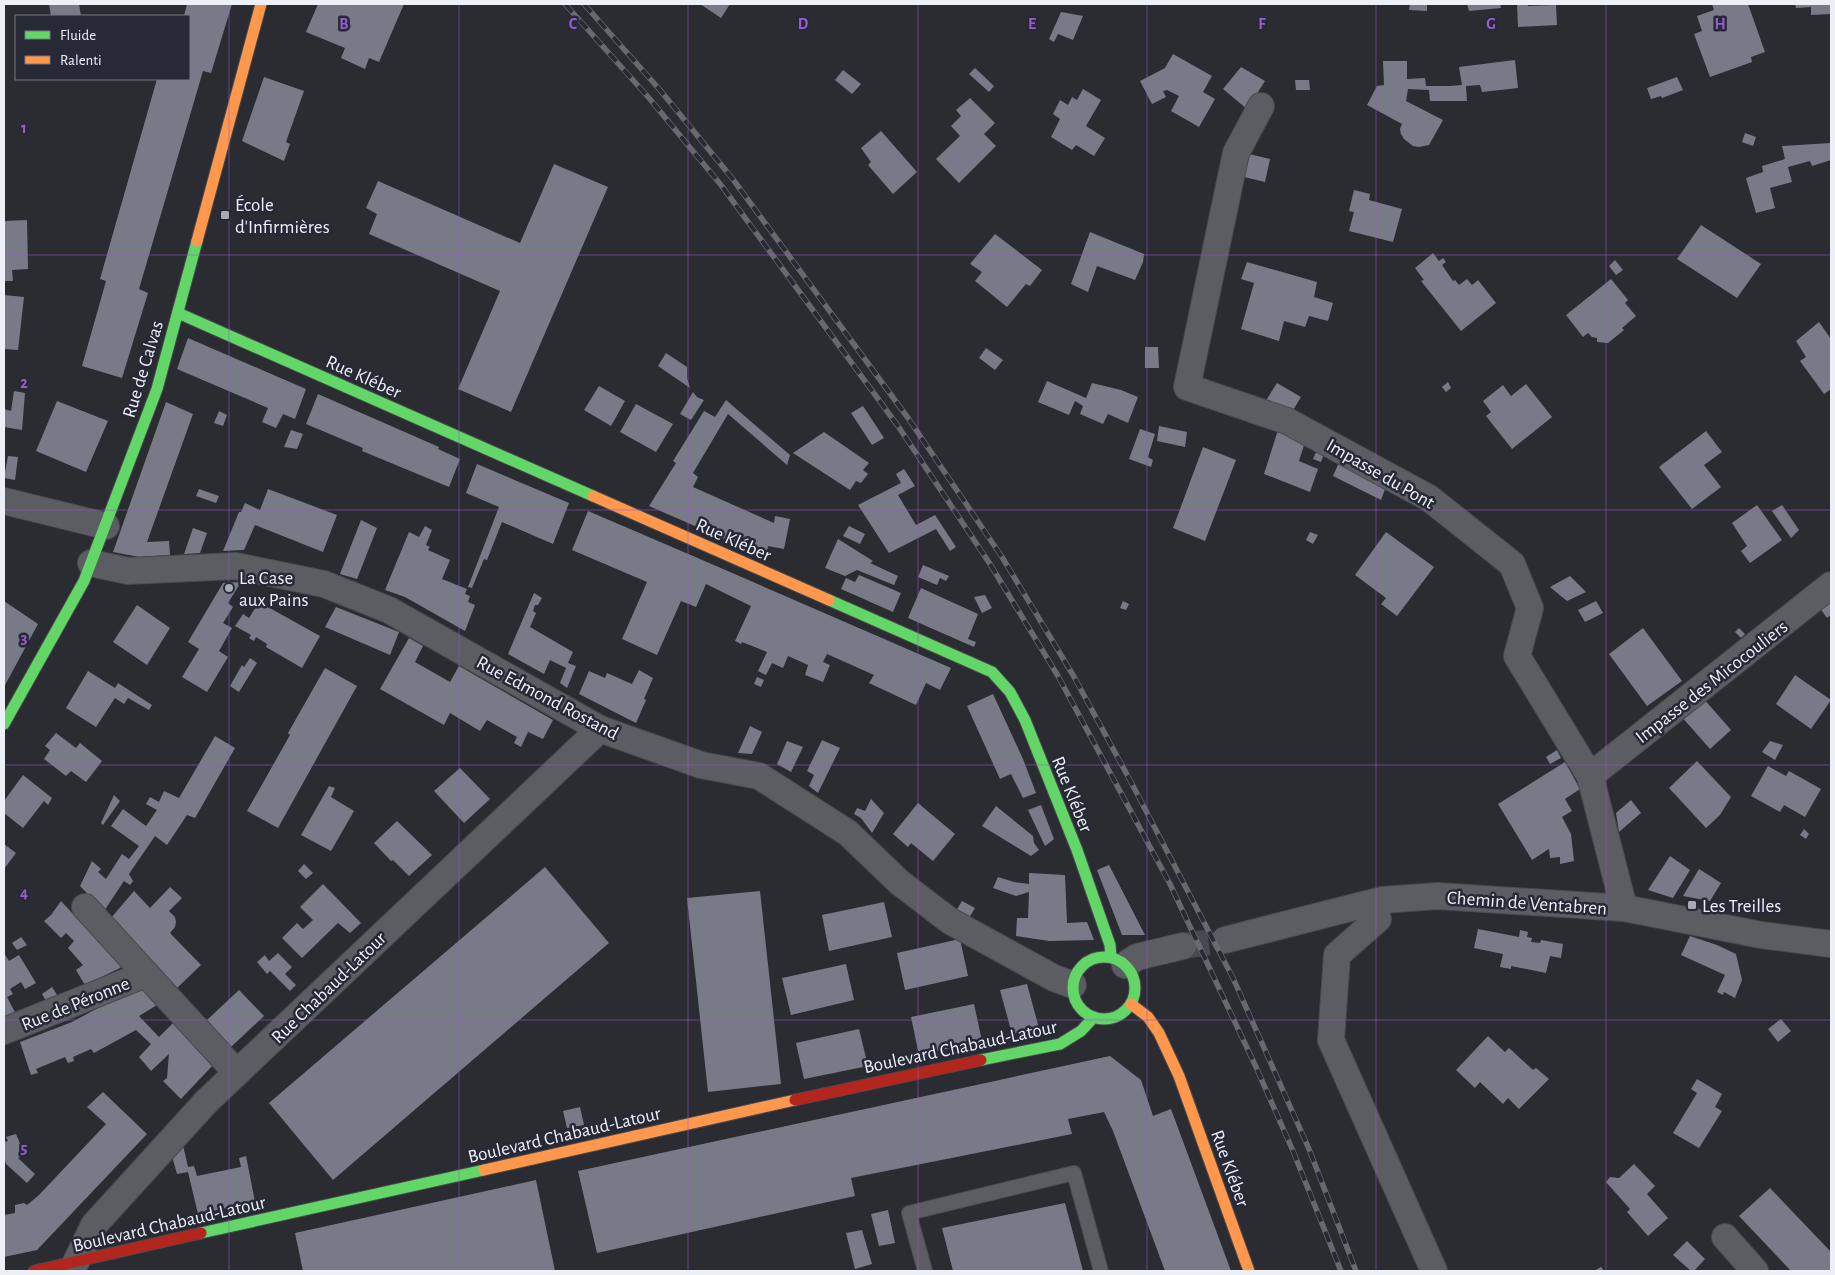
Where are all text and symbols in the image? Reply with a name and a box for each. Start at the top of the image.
legend [15,15,190,80]
text: B [339,16,349,32]
text: C [569,16,578,32]
text: D [798,16,809,32]
text: E [1028,16,1036,32]
text: F [1258,16,1266,32]
text: G [1486,16,1496,32]
text: H [1714,16,1726,32]
text: Fluide [60,28,96,43]
text: Ralenti [60,53,102,68]
text: 1 [21,120,27,136]
place label: École d'Infirmières [235,194,330,237]
marker: École d'Infirmières [219,209,231,221]
street label: Rue de Calvas [120,319,167,420]
street label: Rue Kléber [323,352,404,402]
text: 2 [20,375,28,391]
street label: Impasse du Pont [1323,436,1438,513]
street label: Rue Kléber [693,515,774,565]
place label: La Case aux Pains [239,569,308,610]
marker: La Case aux Pains [223,582,235,594]
street label: Impasse des Micocouliers [1632,617,1791,747]
text: 3 [21,630,28,646]
street label: Rue Edmond Rostand [473,653,622,744]
street label: Rue Kléber [1048,754,1095,835]
text: 4 [20,885,28,901]
street label: Chemin de Ventabren [1446,888,1608,919]
place label: Les Treilles [1702,897,1781,916]
marker: Les Treilles [1686,899,1698,911]
street label: Rue Chabaud-Latour [268,929,390,1047]
street label: Rue de Péronne [19,974,132,1035]
street label: Boulevard Chabaud-Latour [862,1018,1059,1077]
street label: Boulevard Chabaud-Latour [466,1104,663,1167]
street label: Rue Kléber [1207,1128,1252,1209]
text: 5 [21,1140,28,1156]
street label: Boulevard Chabaud-Latour [71,1193,268,1256]

